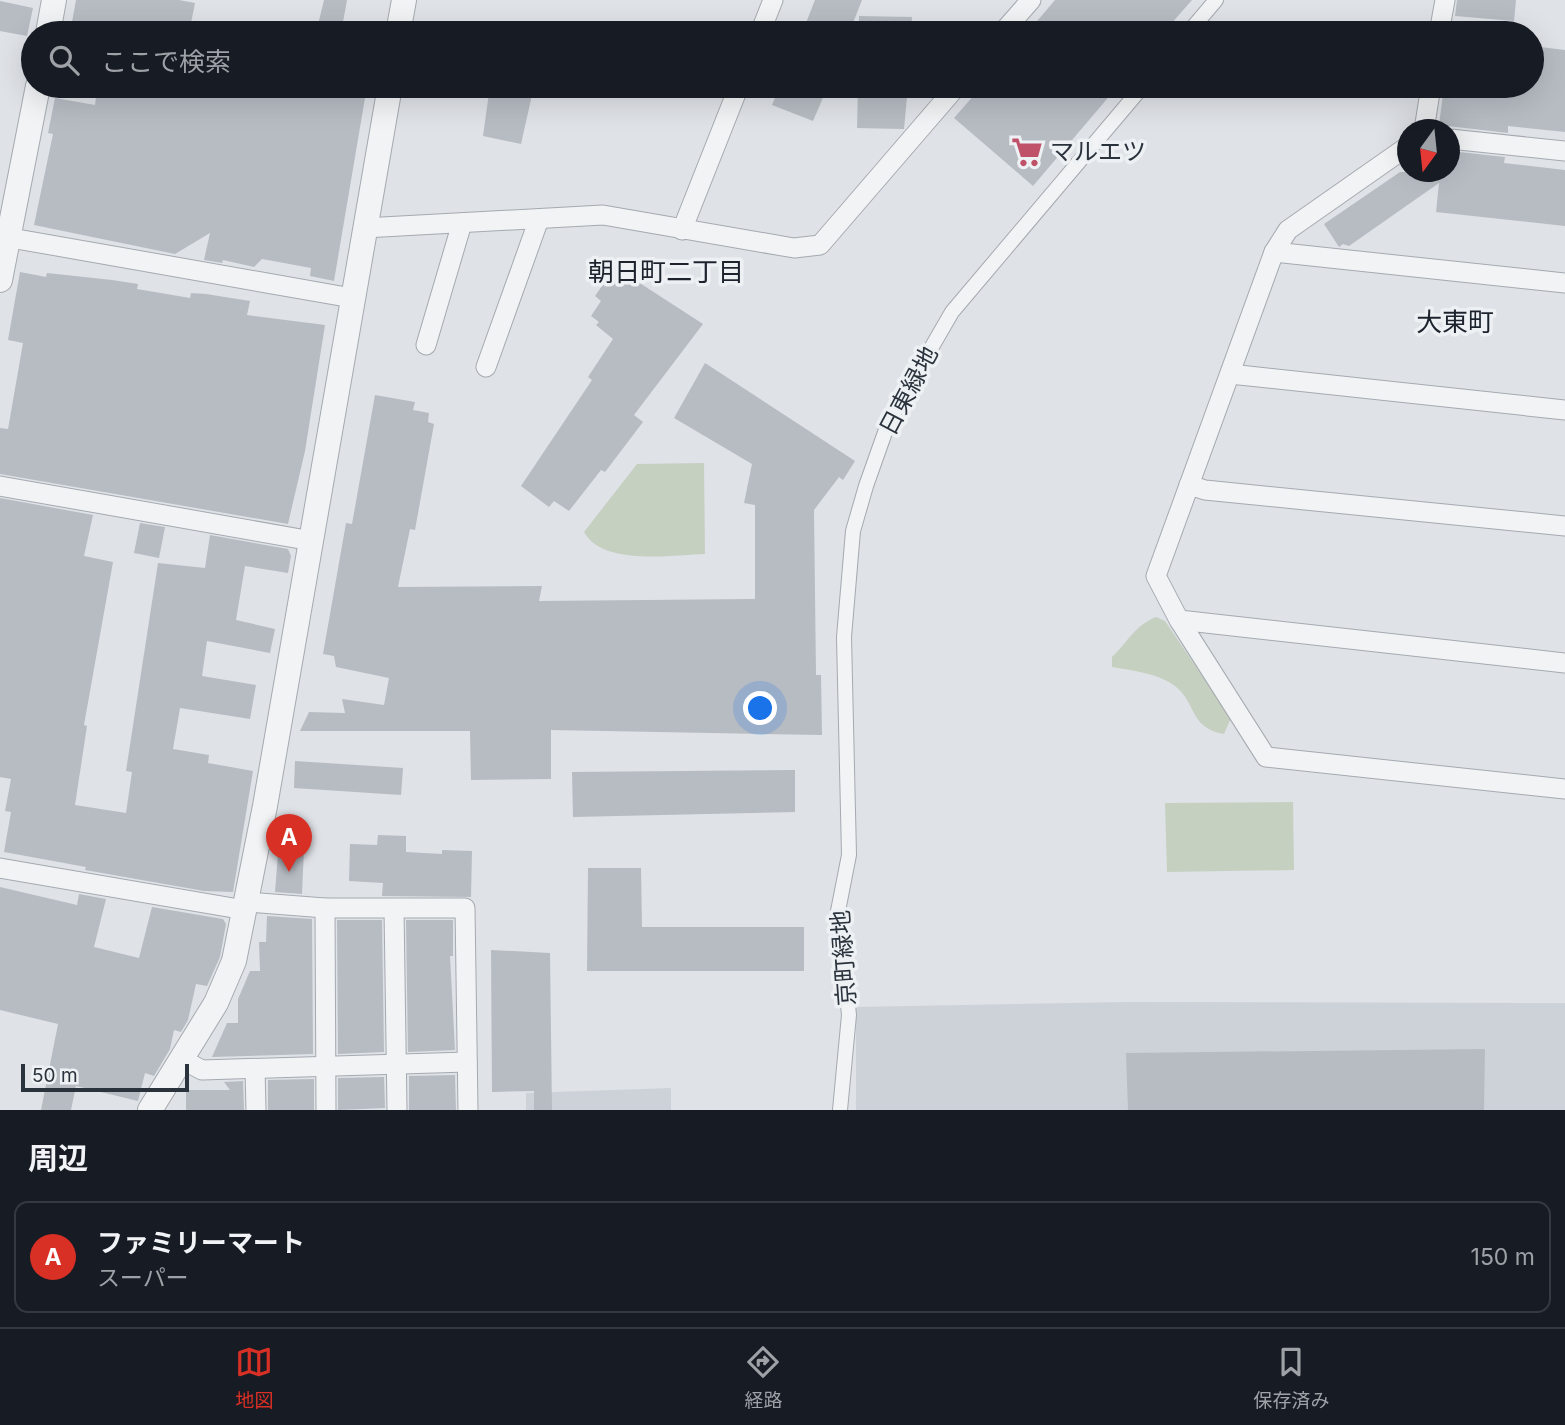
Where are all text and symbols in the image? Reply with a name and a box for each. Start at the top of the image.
search box [21,21,1544,98]
icon: search [45,41,83,79]
text: ここで検索 [101,46,231,77]
north arrow [1397,119,1460,182]
supermarket icon: マルエツ [1010,135,1044,169]
place label: マルエツ [1050,137,1146,166]
district label: 朝日町二丁目 [588,256,744,287]
district label: 大東町 [1416,306,1494,337]
street label: 日東緑地 [873,342,944,440]
your location [743,691,777,725]
pin: A [266,814,312,872]
street label: 京町緑地 [826,909,861,1007]
scale bar [21,1061,189,1093]
text: 50 m [32,1064,78,1087]
text: 周辺 [28,1140,88,1176]
text: ファミリーマート [97,1227,305,1258]
text: A [44,1243,62,1271]
text: 150 m [1471,1243,1535,1271]
text: スーパー [97,1264,189,1292]
tab: 地図 [235,1343,274,1412]
tab: 経路 [744,1343,783,1412]
tab: 保存済み [1253,1343,1330,1412]

